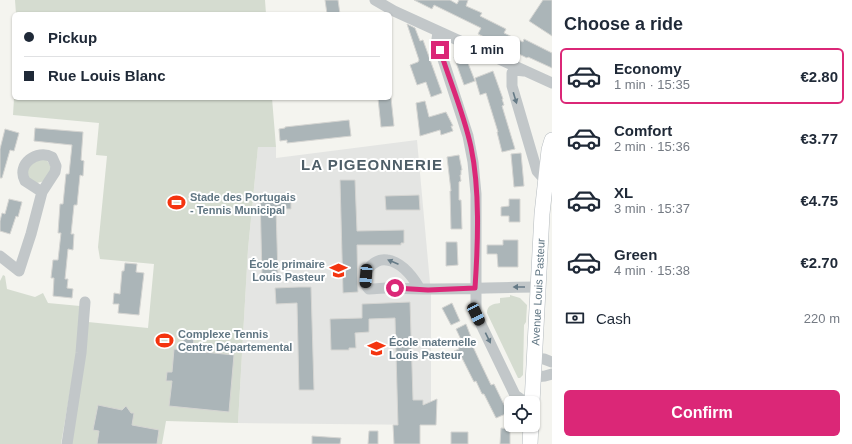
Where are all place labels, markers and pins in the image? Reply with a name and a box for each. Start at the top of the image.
place label: Stade des Portugais - Tennis Municipal [190,191,296,216]
sports icon: Stade des Portugais - Tennis Municipal [167,193,187,213]
place label: École primaire Louis Pasteur [249,258,326,283]
school or university icon: École primaire Louis Pasteur [328,260,348,280]
place label: Complexe Tennis Centre Départemental [178,328,292,353]
sports icon: Complexe Tennis Centre Départemental [155,330,175,350]
place label: École maternelle Louis Pasteur [389,336,476,361]
school or university icon: École maternelle Louis Pasteur [366,338,386,358]

